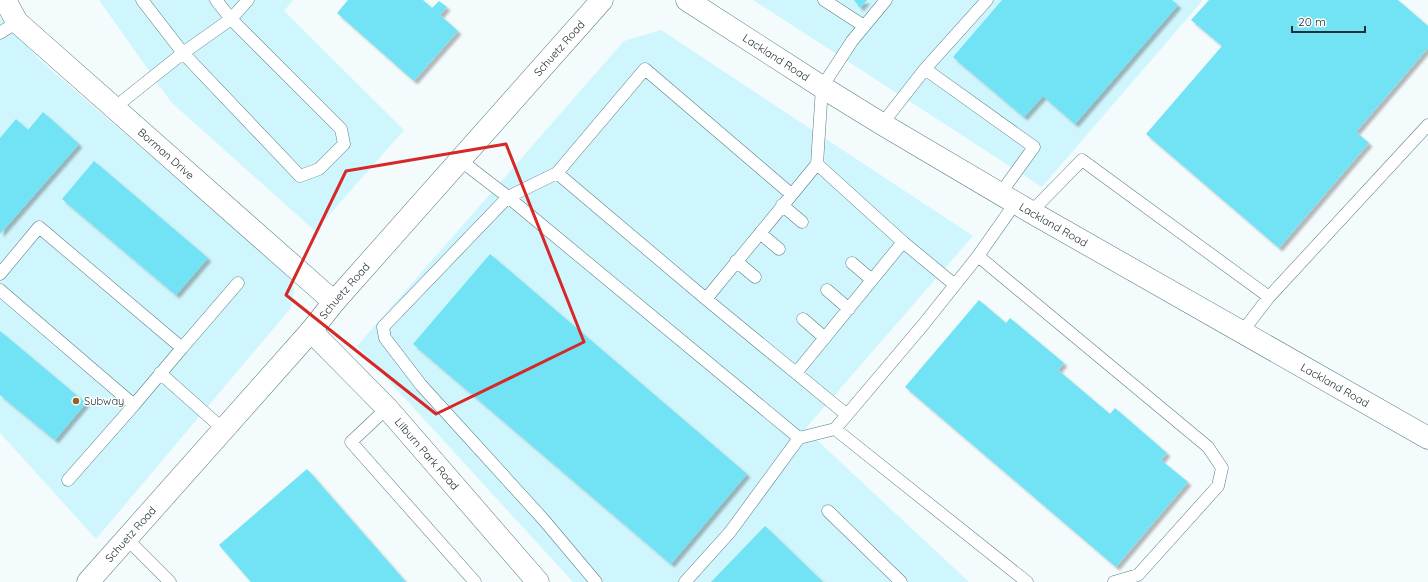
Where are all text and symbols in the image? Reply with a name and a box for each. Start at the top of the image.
scale bar [1292,8,1365,34]
text: 20 m [1298,14,1326,29]
street label: Schuetz Road [531,17,588,79]
street label: Lackland Road [740,31,812,84]
street label: Borman Drive [135,125,197,182]
street label: Lackland Road [1017,200,1090,250]
street label: Schuetz Road [316,260,373,322]
street label: Lackland Road [1298,360,1372,410]
place label: Subway [84,394,124,408]
marker: Subway [71,396,81,406]
street label: Lilburn Park Road [392,415,462,493]
street label: Schuetz Road [102,503,159,565]

